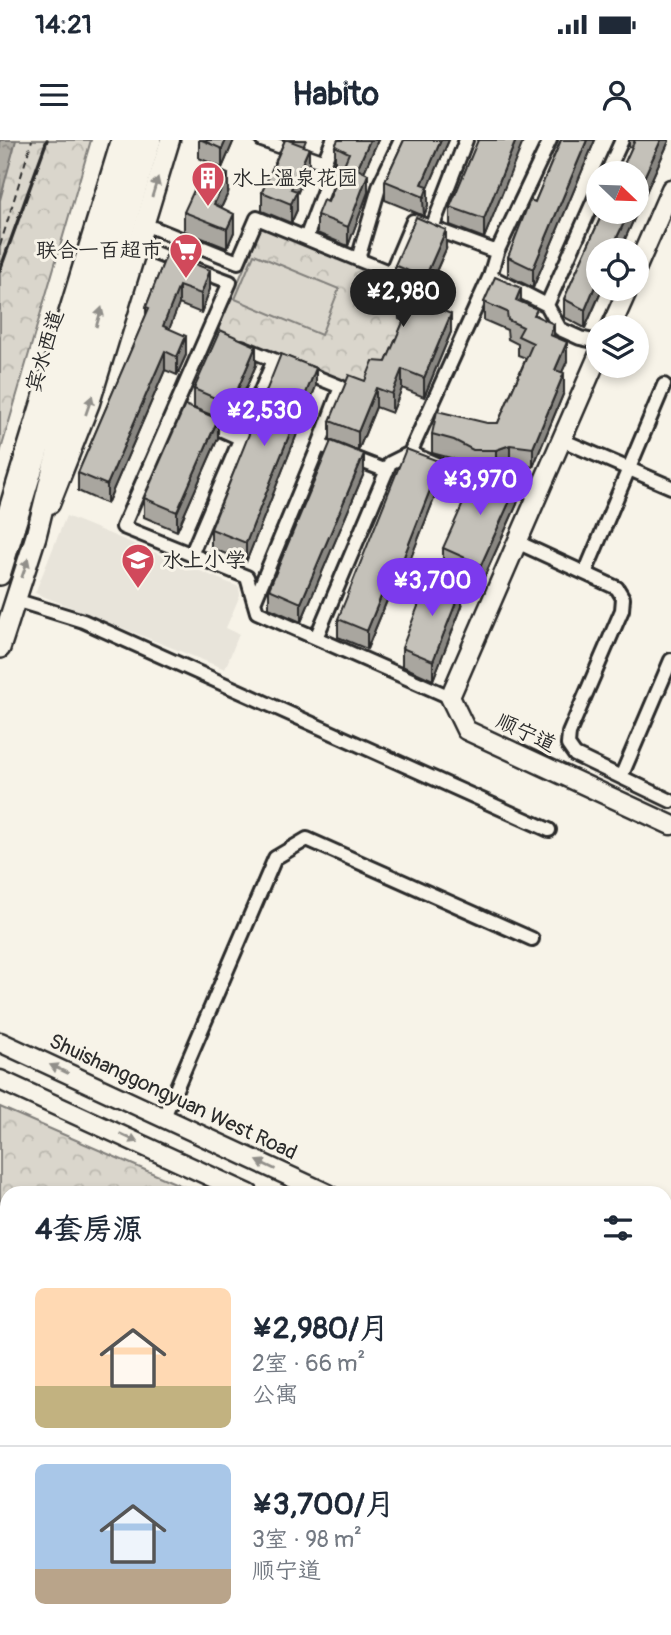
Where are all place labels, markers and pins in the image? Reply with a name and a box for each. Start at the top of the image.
building icon: 水上温泉花园 [189,159,227,208]
place label: 水上温泉花园 [232,165,358,192]
supermarket icon: 联合一百超市 [167,231,205,280]
place label: 联合一百超市 [36,237,162,264]
pin: ¥2,980 [346,270,460,329]
pin: ¥2,530 [207,388,321,448]
pin: ¥3,970 [423,458,537,517]
school or university icon: 水上小学 [119,541,157,590]
place label: 水上小学 [162,547,246,574]
pin: ¥3,700 [375,559,489,618]

